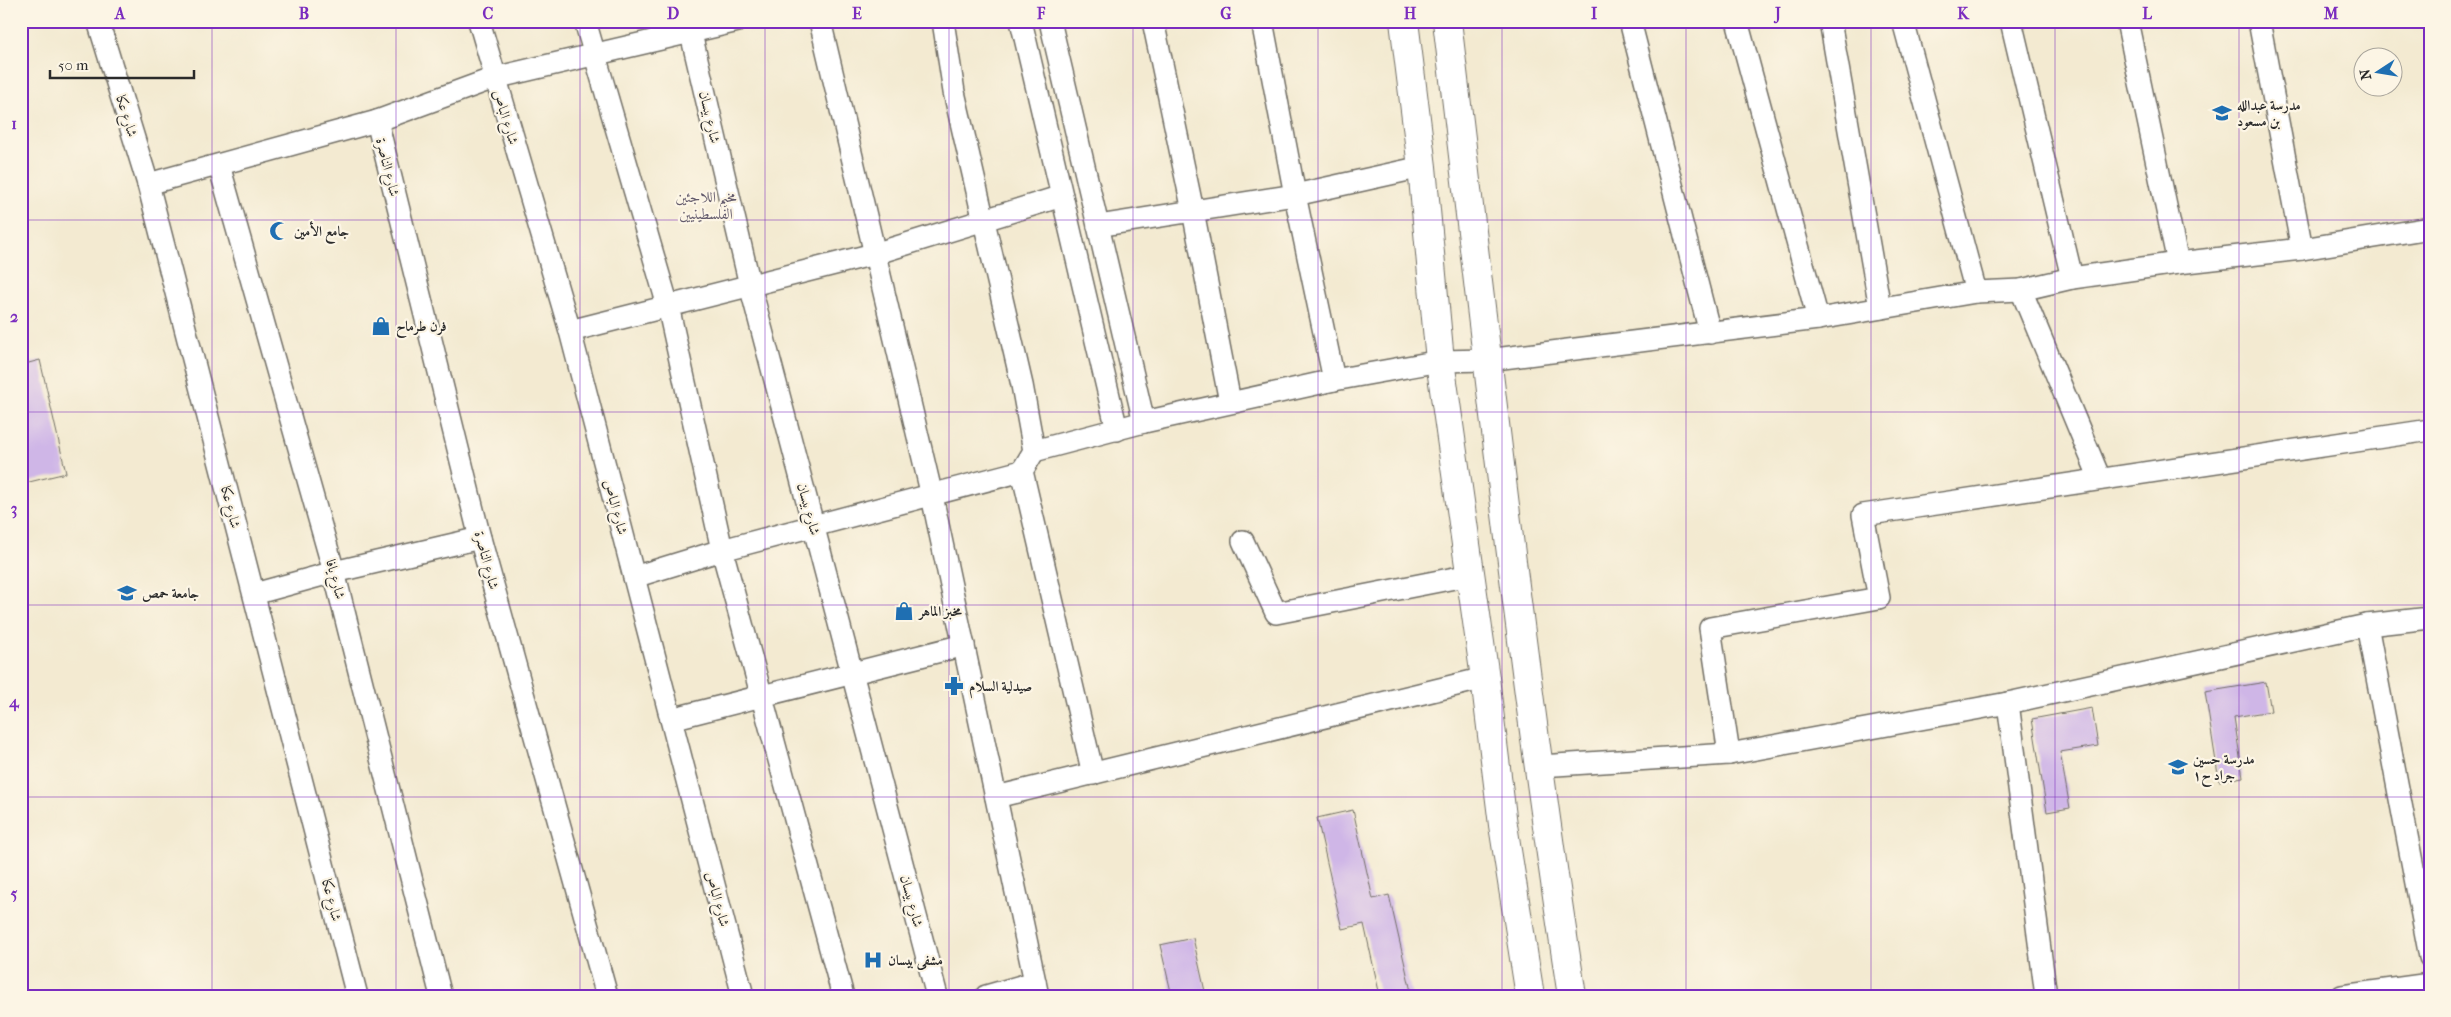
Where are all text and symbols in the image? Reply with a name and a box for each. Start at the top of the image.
text: A [114,4,126,23]
text: B [299,4,309,23]
text: C [483,4,494,23]
text: D [667,4,679,23]
text: E [852,4,862,23]
text: F [1036,4,1046,23]
text: G [1220,4,1232,23]
text: H [1404,4,1417,23]
text: I [1591,4,1598,23]
text: J [1773,4,1781,24]
text: K [1957,4,1970,23]
text: L [2142,4,2152,23]
text: M [2323,4,2339,23]
scale bar [50,48,194,80]
north arrow [2354,48,2404,98]
text: 50 m [58,56,89,74]
text: N [2356,67,2375,82]
street label: شارع الباص [486,88,522,148]
street label: شارع بيسان [692,89,724,146]
street label: شارع عكا [109,93,141,140]
place label: مدرسة عبدالله بن مسعود [2237,97,2301,130]
school or university icon: مدرسة عبدالله بن مسعود [2211,102,2233,124]
text: 1 [11,114,17,133]
street label: شارع الناصرة [369,136,403,199]
district label: مخيم اللاجئين الفلسطينيين [675,188,737,223]
mosque icon: جامع الأمين [268,220,290,242]
place label: جامع الأمين [294,221,350,244]
text: 2 [10,307,18,326]
shop icon: فرن طرماح [370,315,392,337]
place label: فرن طرماح [396,318,447,339]
street label: شارع الباص [597,478,631,537]
street label: شارع بيسان [791,481,824,538]
street label: شارع عكا [214,484,244,531]
text: 3 [11,499,17,519]
street label: شارع الناصرة [468,529,502,592]
street label: شارع يافا [319,557,349,602]
school or university icon: جامعة حمص [116,582,138,604]
place label: جامعة حمص [142,585,200,602]
shop icon: مخبز الماهر [893,600,915,622]
place label: مخبز الماهر [917,603,962,621]
pharmacy icon: صيدلية السلام [943,675,965,697]
place label: صيدلية السلام [969,678,1032,699]
text: 4 [8,692,20,712]
place label: مدرسة حسين جراد ح١ [2193,751,2255,788]
school or university icon: مدرسة حسين جراد ح١ [2167,756,2189,778]
street label: شارع الباص [699,870,733,929]
street label: شارع بيسان [894,873,927,930]
street label: شارع عكا [315,877,345,924]
text: 5 [11,884,18,903]
hospital icon: مشفى بيسان [862,949,884,971]
place label: مشفى بيسان [888,952,943,971]

